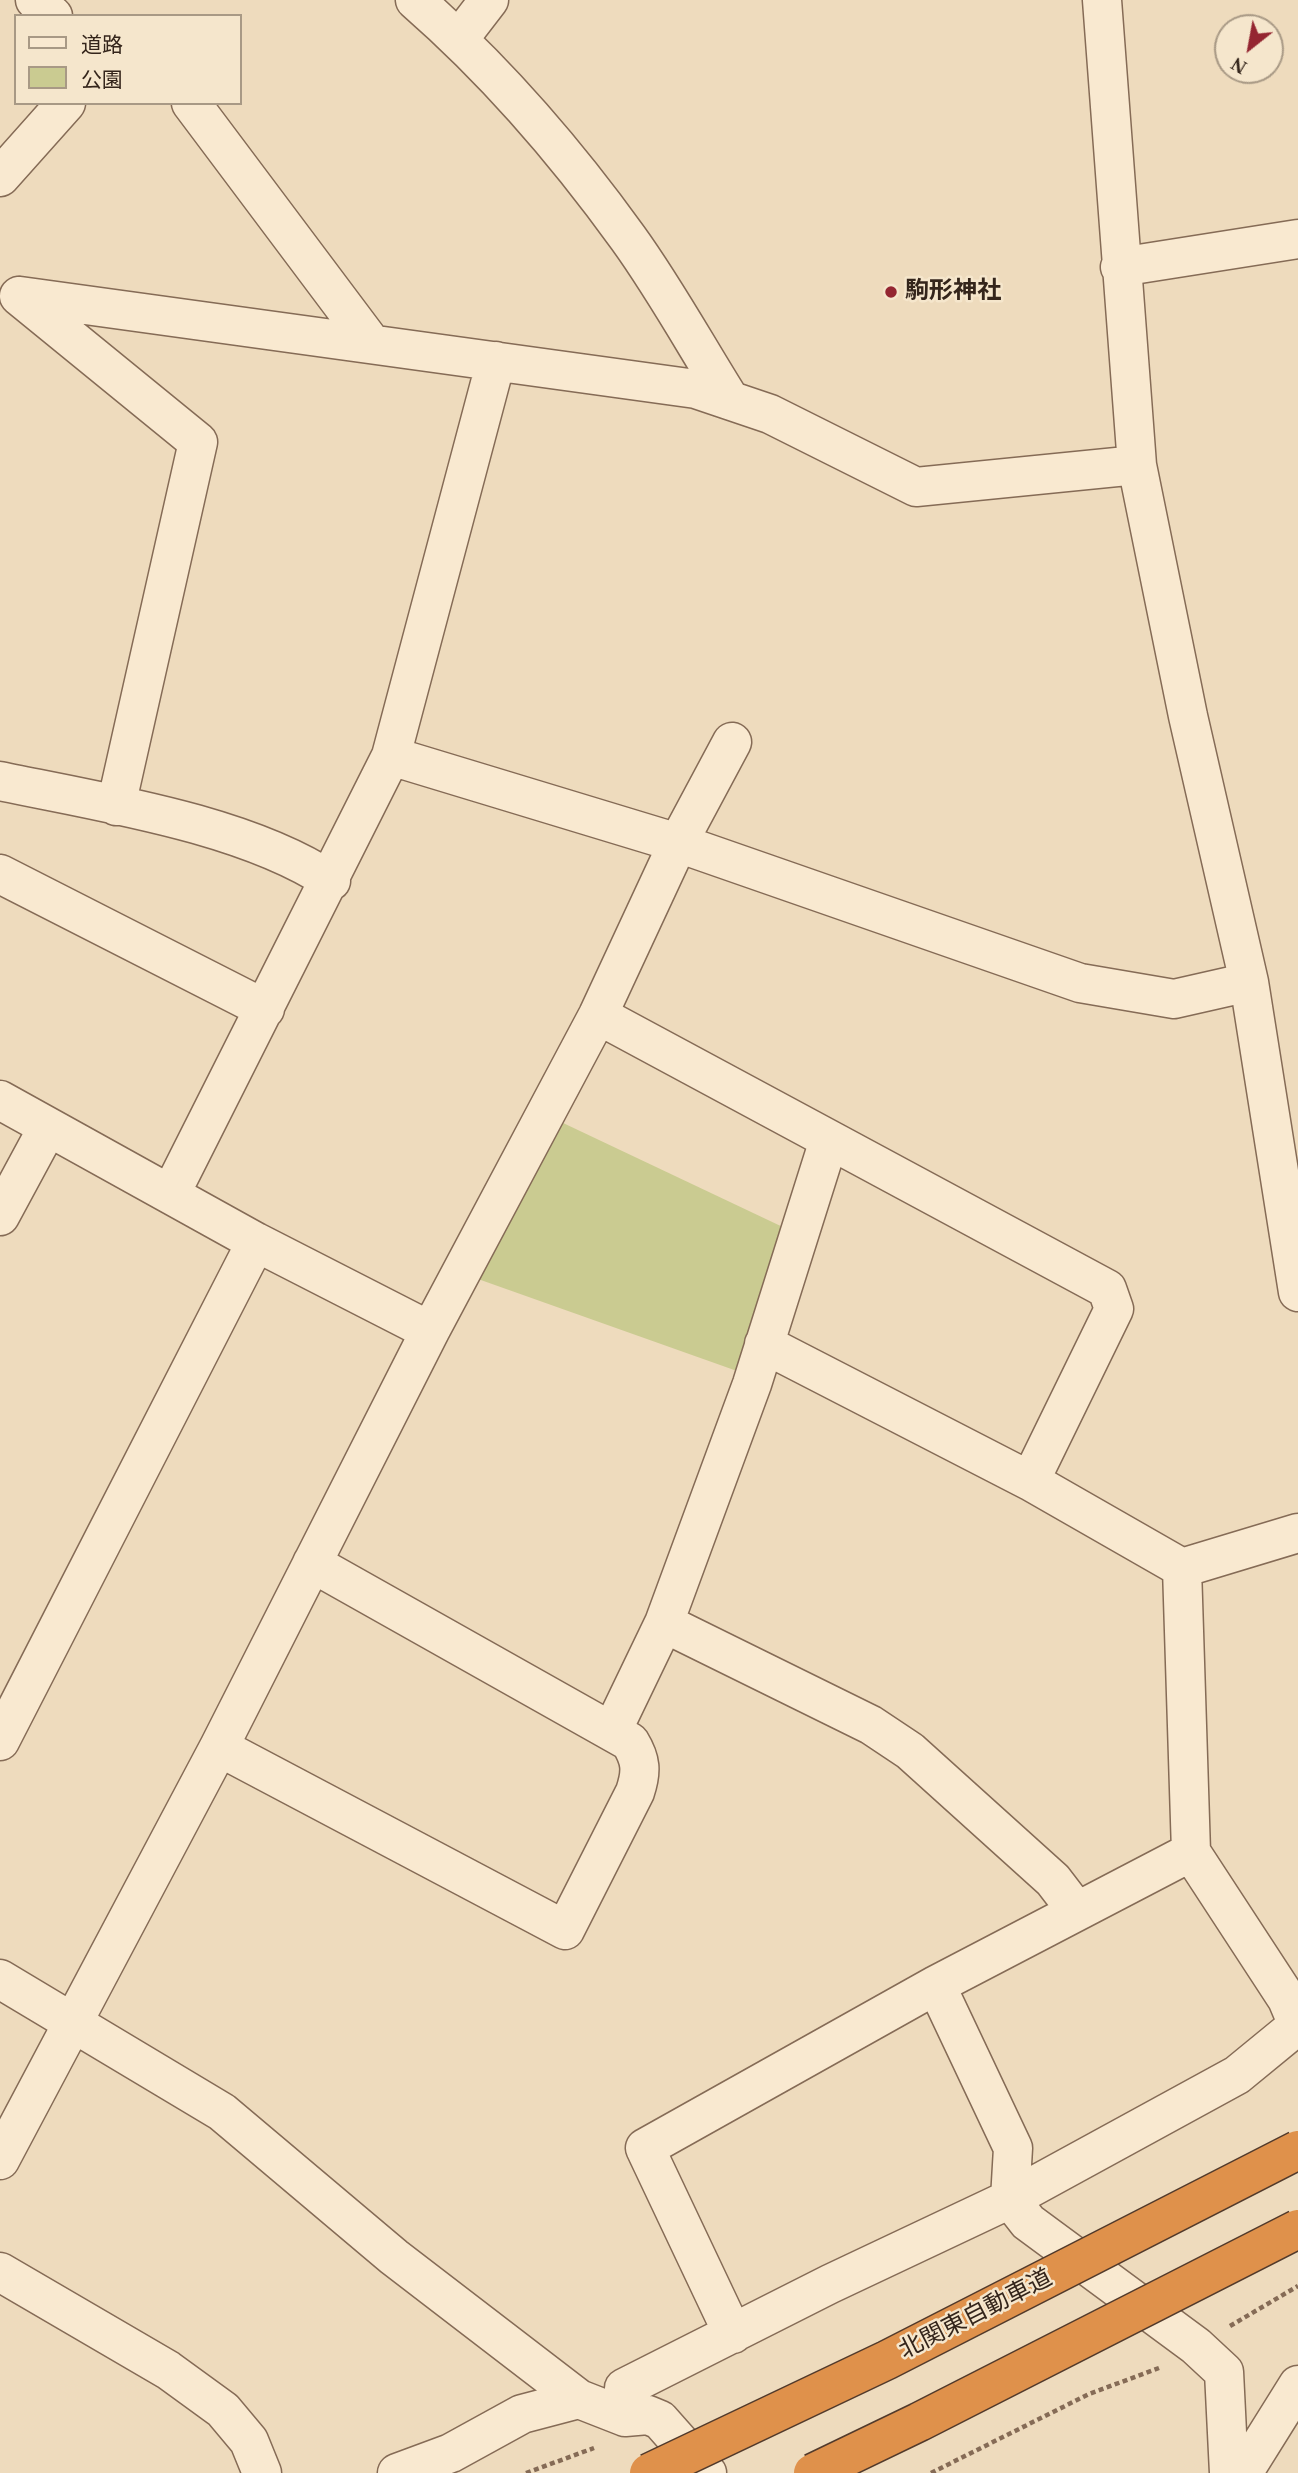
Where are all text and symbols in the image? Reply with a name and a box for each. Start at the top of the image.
legend [14,14,242,105]
north arrow [1214,14,1284,84]
text: 道路 [81,33,123,57]
text: N [1228,53,1250,78]
text: 公園 [81,68,123,92]
place label: 駒形神社 [905,278,1001,306]
marker: 駒形神社 [883,284,899,300]
street label: 北関東自動車道 [895,2264,1057,2366]

